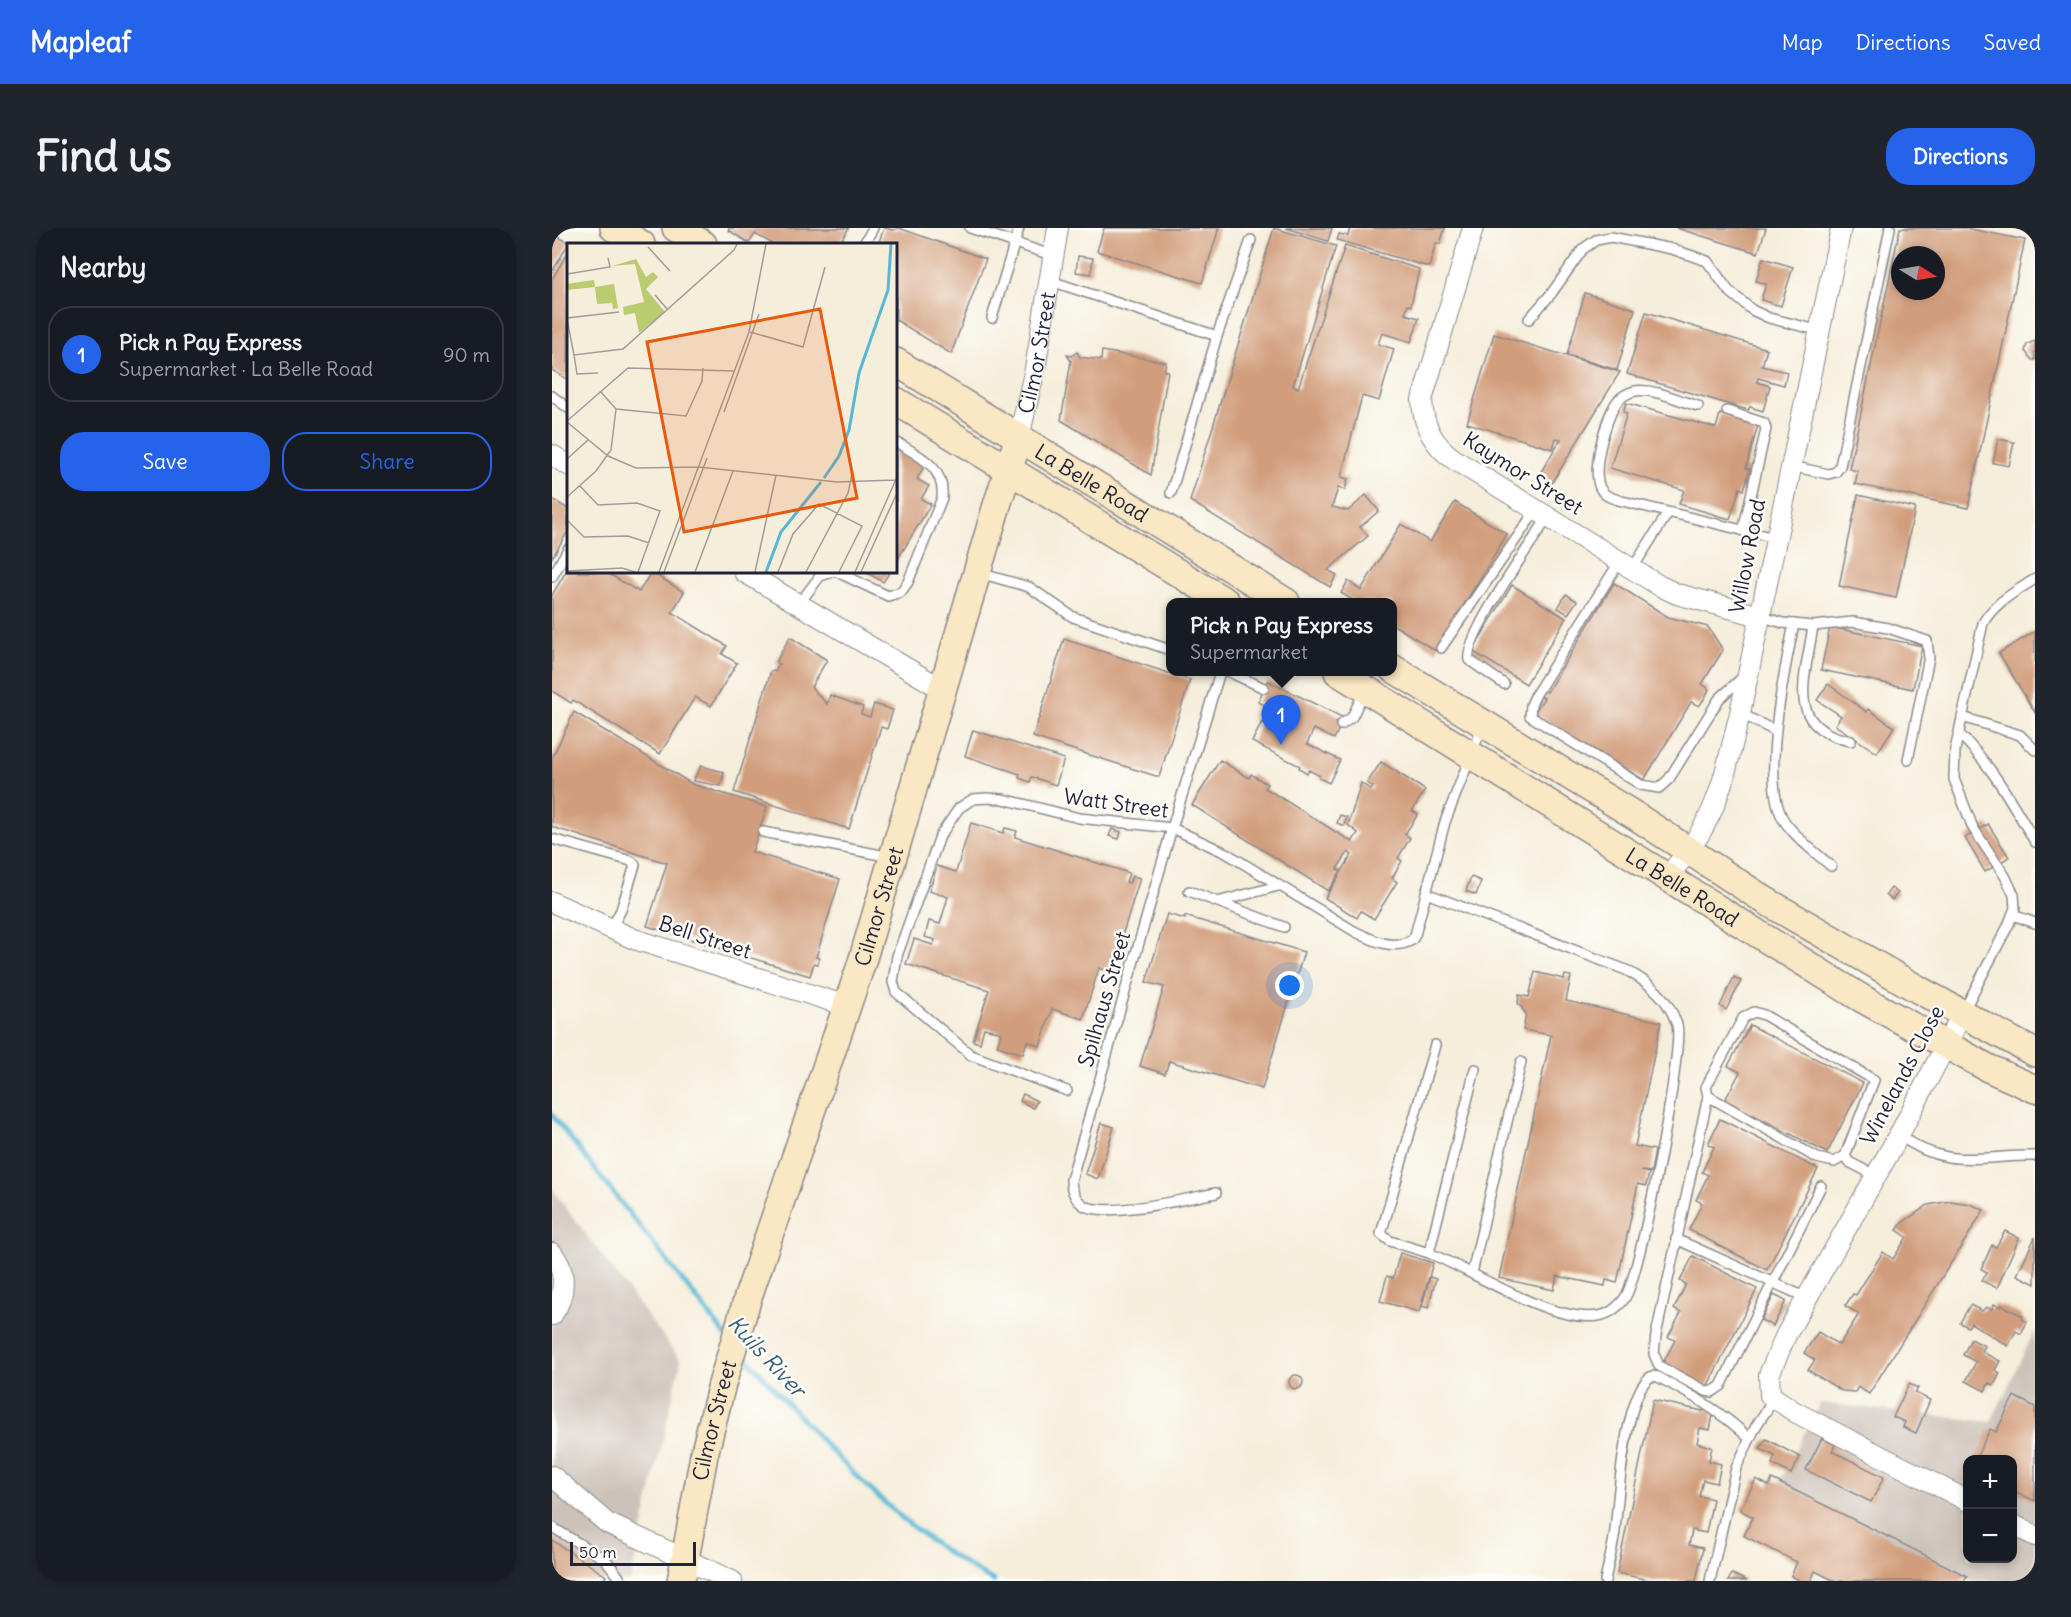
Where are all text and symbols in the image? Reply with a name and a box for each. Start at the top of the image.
text: Mapleaf [30,24,131,60]
text: Map [1782,29,1823,56]
text: Directions [1856,29,1950,56]
text: Saved [1983,29,2041,56]
button: Directions [1886,128,2035,185]
text: Find us [36,130,172,182]
inset map [567,243,897,573]
north arrow [1891,246,1945,300]
text: Nearby [60,251,146,284]
street label: Cilmor Street [1011,290,1061,416]
text: Pick n Pay Express [119,328,302,356]
text: 1 [78,342,85,367]
text: 90 m [443,342,490,367]
text: Supermarket · La Belle Road [119,356,373,381]
street label: Kaymor Street [1458,425,1588,521]
button: Save [60,432,270,491]
button: Share [282,432,492,491]
street label: La Belle Road [1030,437,1154,528]
street label: Willow Road [1723,497,1771,615]
popup [1166,598,1397,676]
text: Pick n Pay Express [1190,611,1373,639]
text: Supermarket [1190,639,1308,664]
pin: 1 [1262,696,1300,745]
street label: Watt Street [1062,782,1170,824]
street label: La Belle Road [1621,841,1744,932]
street label: Cilmor Street [848,843,909,969]
street label: Bell Street [655,909,755,965]
street label: Spilhaus Street [1072,928,1136,1070]
your location [1275,971,1304,1000]
street label: Winelands Close [1854,1001,1950,1149]
water label: Kuils River [722,1309,814,1405]
street label: Cilmor Street [686,1357,742,1483]
map controls [1963,1455,2017,1563]
button: + [1963,1455,2017,1509]
button: − [1963,1509,2017,1563]
scale bar [570,1539,696,1566]
text: 50 m [579,1542,617,1562]

